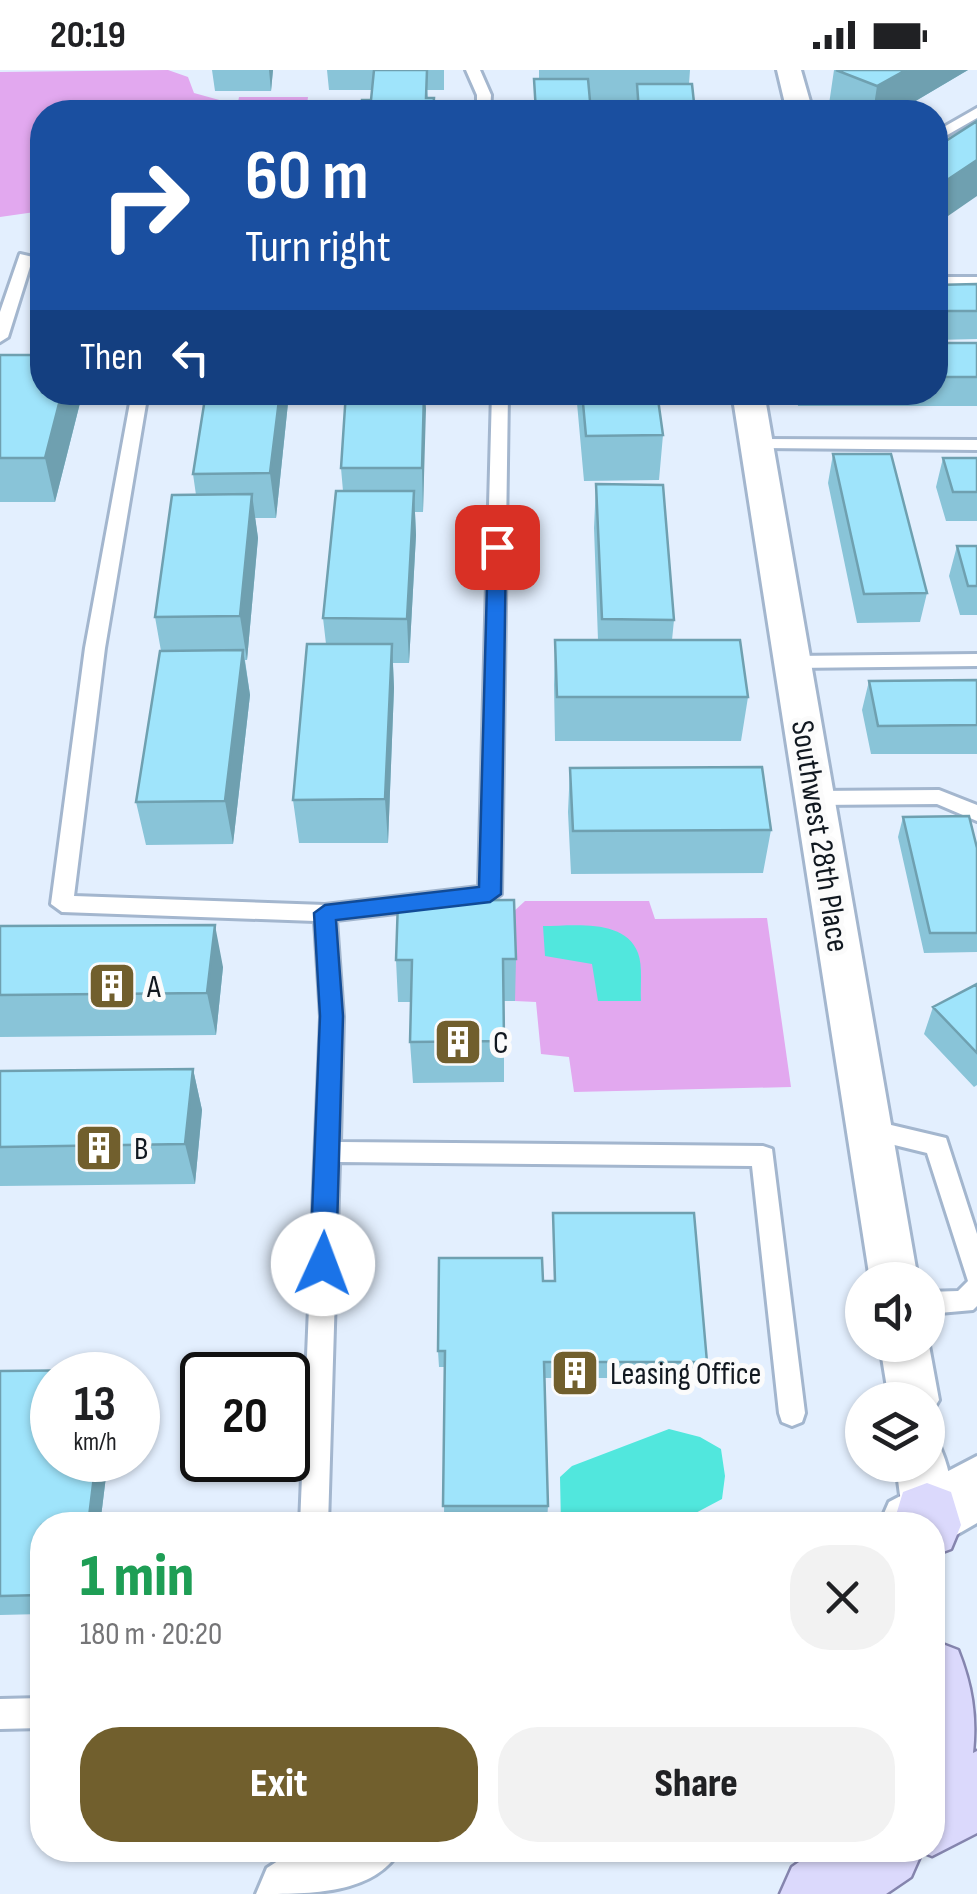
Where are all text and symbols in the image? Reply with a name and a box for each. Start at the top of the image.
text: 20:19 [50,13,126,58]
text: 60 m [245,135,369,219]
icon: right [80,140,210,270]
text: Turn right [245,220,391,275]
icon: left [163,330,218,385]
text: Then [80,335,143,380]
pin [455,505,540,590]
icon: arrive [470,520,525,575]
street label: Southwest 28th Place [782,718,857,955]
building icon: A [86,960,138,1012]
place label: A [146,968,161,1007]
building icon: C [432,1016,484,1068]
place label: C [493,1024,509,1063]
building icon: B [73,1122,125,1174]
place label: B [134,1130,148,1169]
position arrow [271,1212,375,1316]
map controls [845,1262,945,1482]
button: sound [845,1262,945,1362]
building icon: Leasing Office [549,1347,601,1399]
speed limit sign: 20 [180,1352,310,1482]
place label: Leasing Office [610,1355,761,1394]
text: 13 [74,1375,116,1435]
button: layers [845,1382,945,1482]
text: km/h [73,1427,117,1458]
text: 1 min [80,1541,194,1613]
button: close [790,1545,895,1650]
text: 180 m · 20:20 [80,1615,222,1654]
button: Exit [80,1727,478,1842]
button: Share [498,1727,895,1842]

